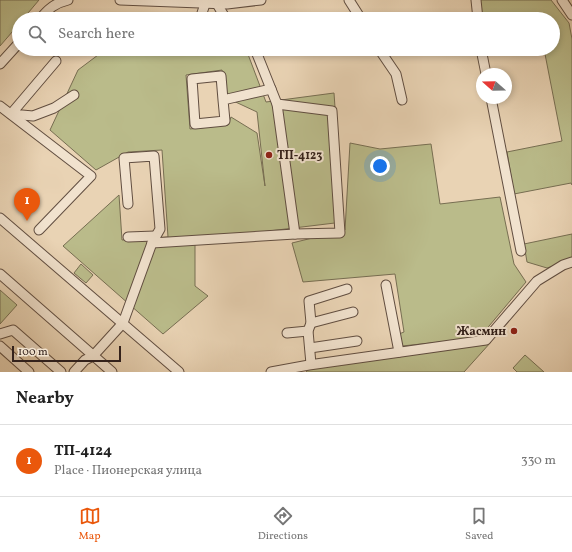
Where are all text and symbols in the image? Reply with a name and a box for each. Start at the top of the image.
search box [12,12,560,56]
icon: search [26,23,48,45]
text: Search here [58,24,135,45]
north arrow [476,68,512,104]
place label: ТП-4123 [277,148,322,164]
marker: ТП-4123 [264,150,274,160]
your location [370,156,390,176]
pin: 1 [14,188,40,221]
place label: Жасмин [457,324,506,340]
marker: Жасмин [509,326,519,336]
scale bar [12,344,121,363]
text: 100 m [18,345,48,360]
text: Nearby [16,387,74,410]
text: ТП-4124 [54,441,112,462]
text: 1 [26,452,32,470]
text: 330 m [521,452,556,470]
text: Place · Пионерская улица [54,462,202,480]
tab: Map [79,505,101,544]
tab: Directions [258,505,308,544]
tab: Saved [465,505,493,544]

